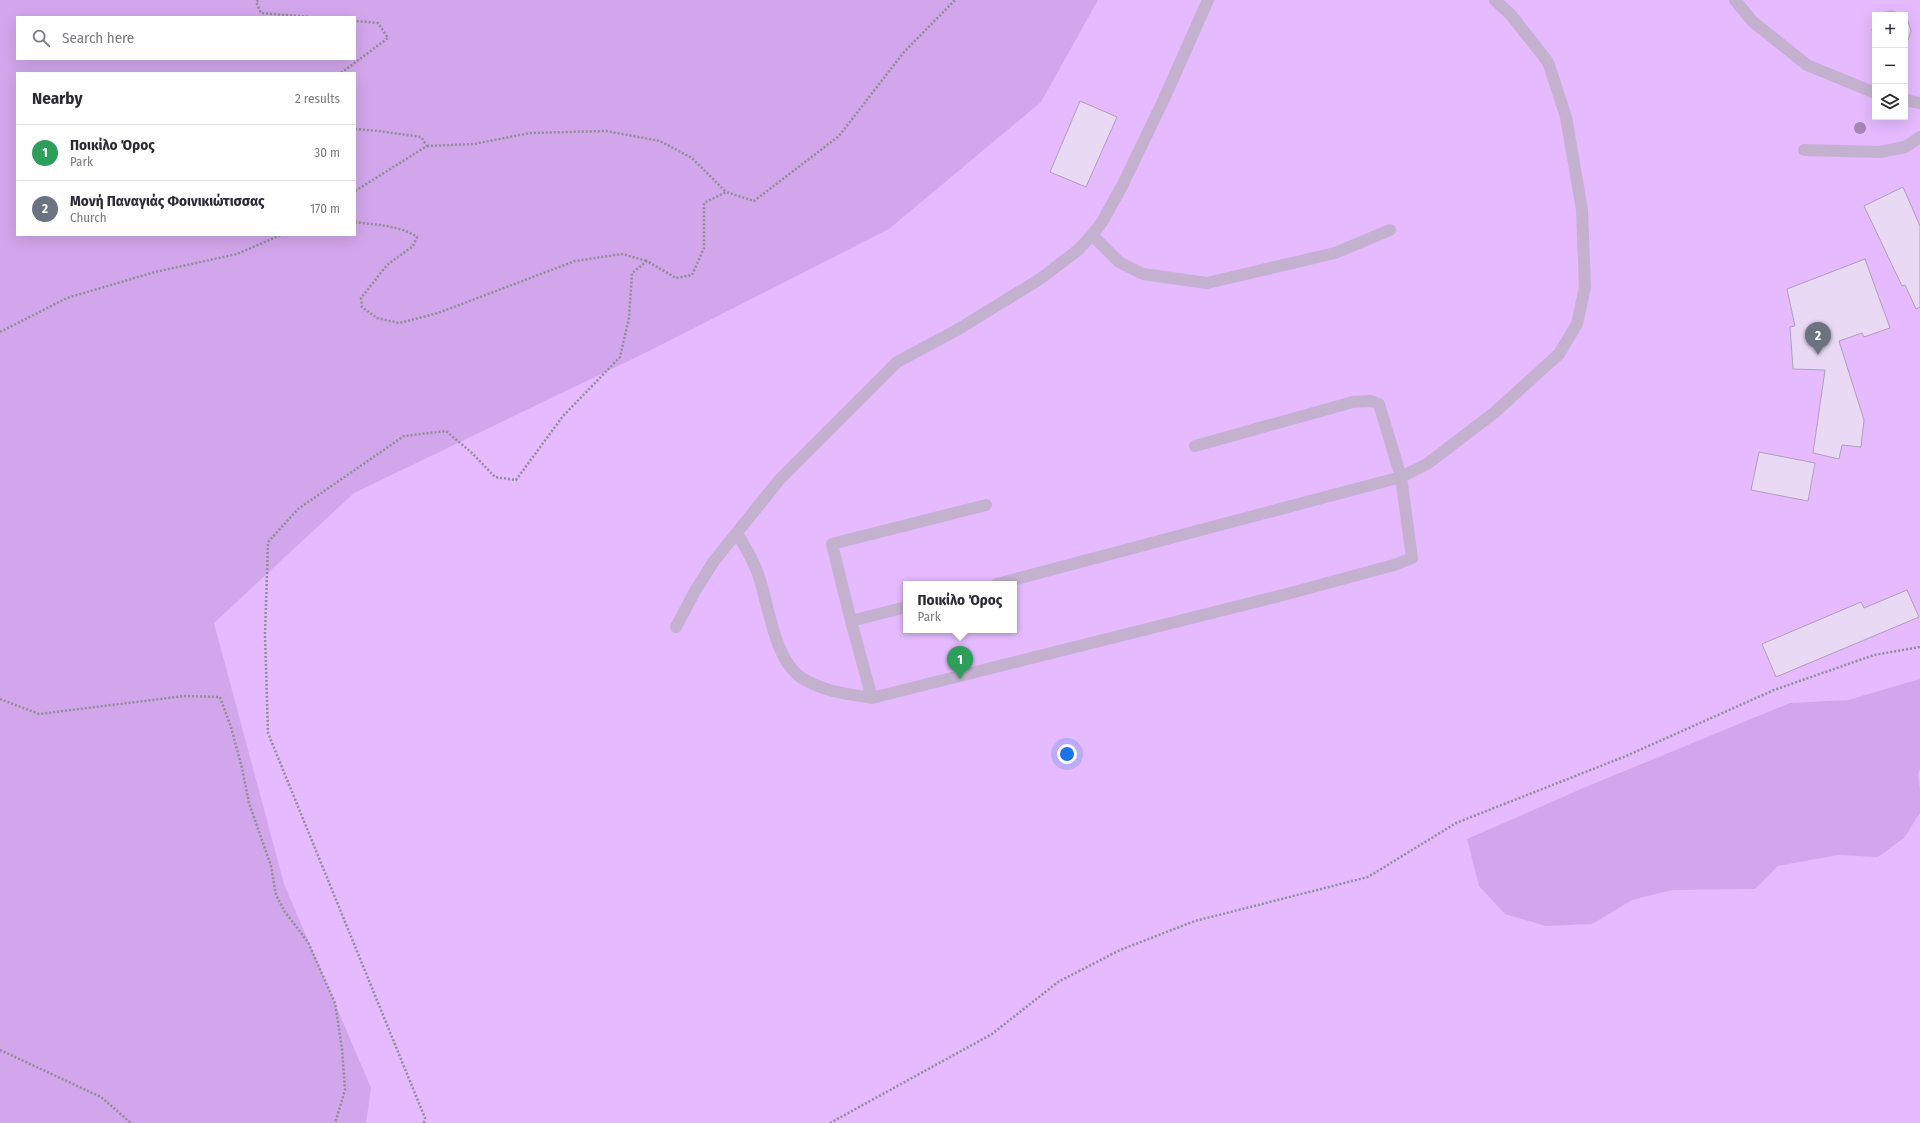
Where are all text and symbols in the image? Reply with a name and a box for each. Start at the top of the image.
map controls [1872,12,1908,120]
button: + [1872,12,1908,48]
search box [16,16,356,60]
icon: search [30,27,52,49]
text: Search here [62,29,134,47]
button: − [1872,48,1908,84]
button: layers [1872,84,1908,120]
text: Nearby [32,88,83,109]
text: 2 results [295,91,340,106]
text: Ποικίλο Όρος [70,136,155,154]
text: 1 [42,145,48,160]
text: 30 m [314,145,340,160]
text: Park [70,154,93,169]
text: Μονή Παναγιάς Φοινικιώτισσας [70,192,264,210]
text: 2 [42,201,48,216]
text: 170 m [310,201,340,216]
text: Church [70,210,107,225]
pin: 2 [1805,322,1831,355]
popup [903,581,1017,633]
text: Ποικίλο Όρος [918,591,1002,609]
text: Park [918,609,941,624]
pin: 1 [947,646,973,679]
your location [1057,744,1077,764]

